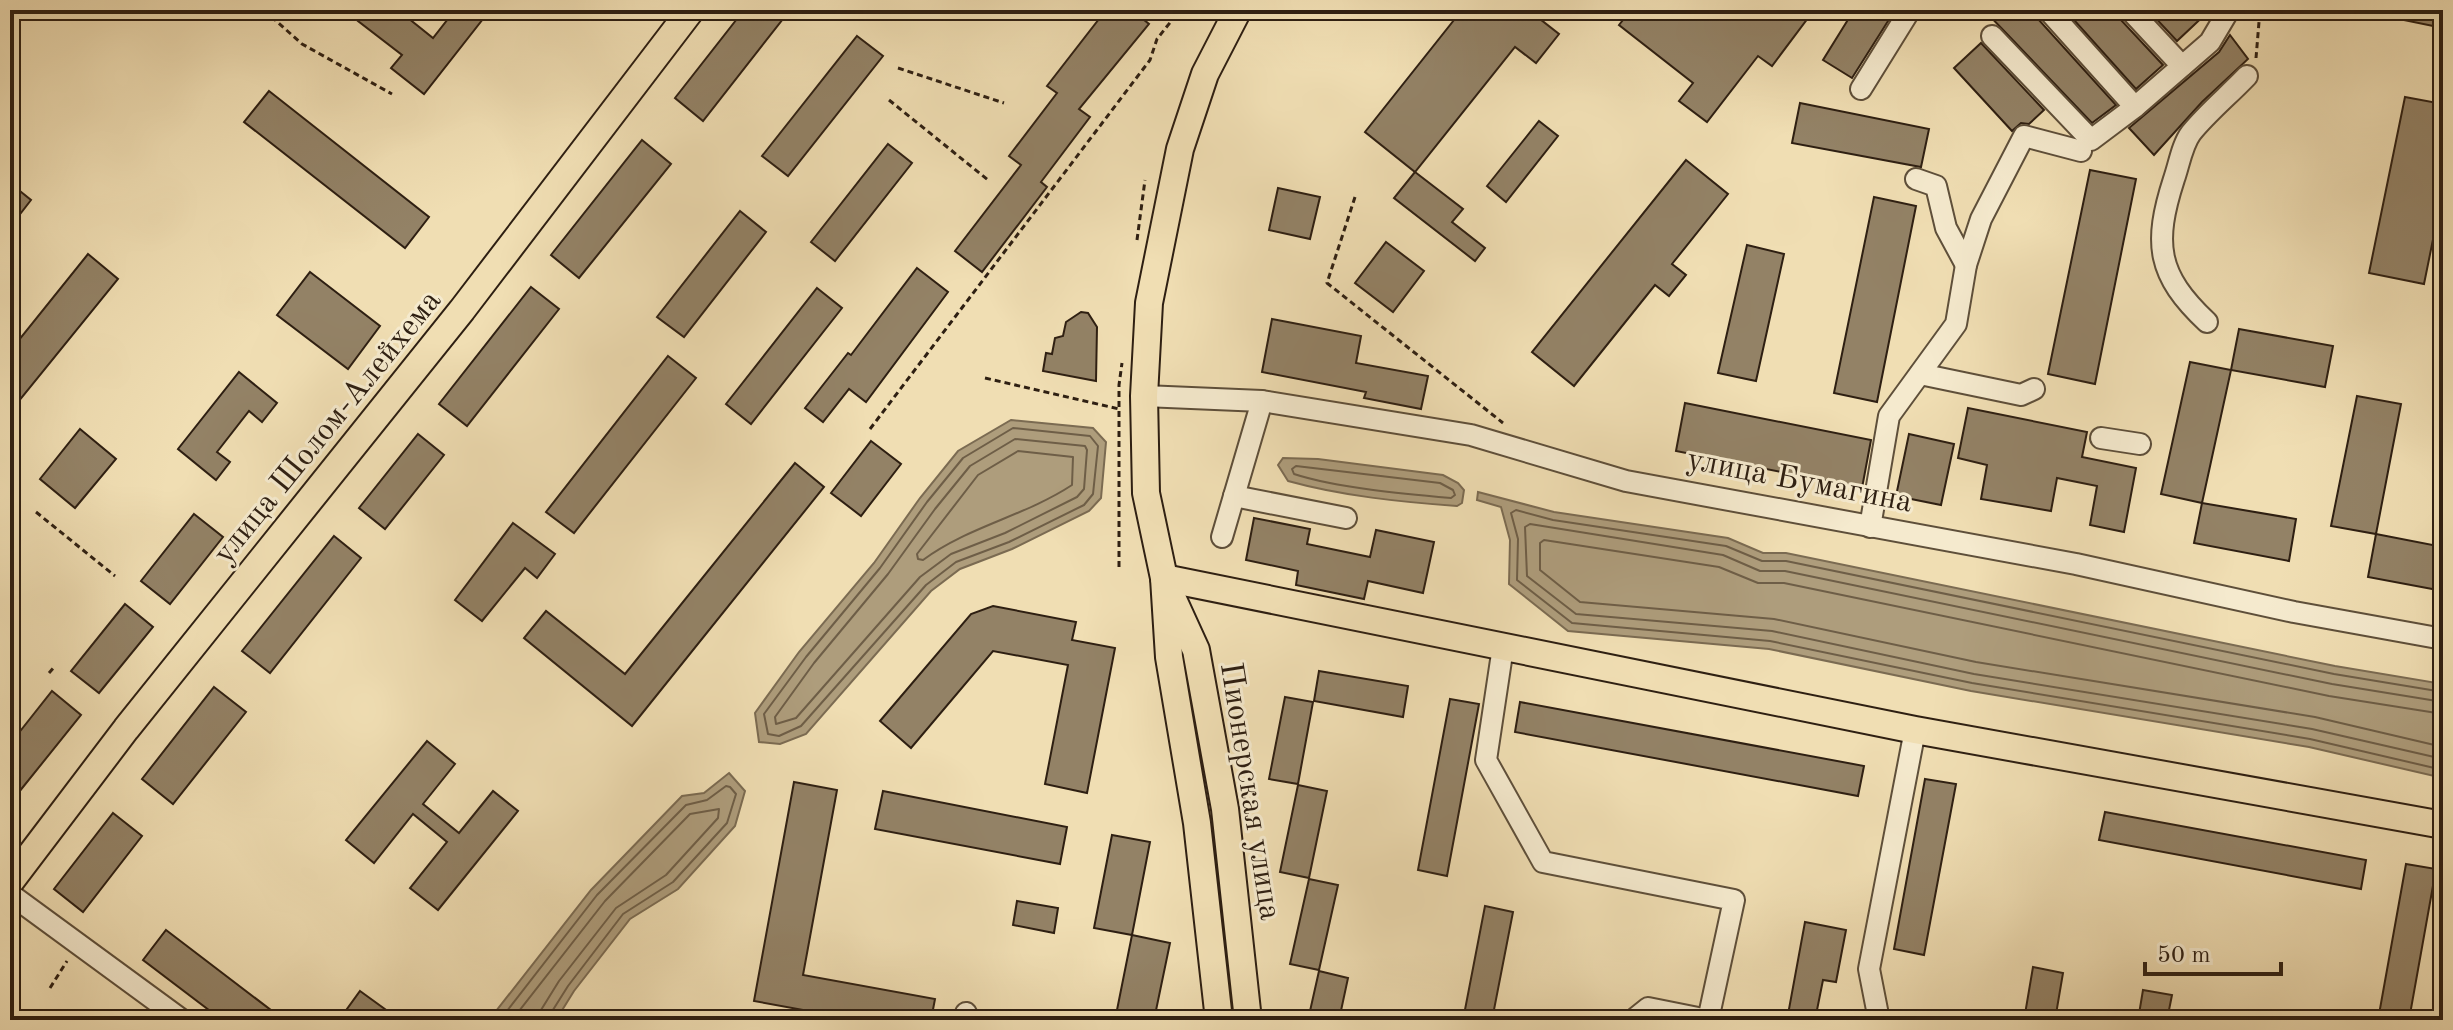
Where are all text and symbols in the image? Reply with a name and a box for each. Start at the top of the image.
street label: улица Шолом-Алейхема [208,285,448,571]
street label: улица Бумагина [1684,444,1915,520]
street label: Пионерская улица [1213,660,1285,923]
scale bar [2145,926,2281,976]
text: 50 m [2157,944,2211,968]

